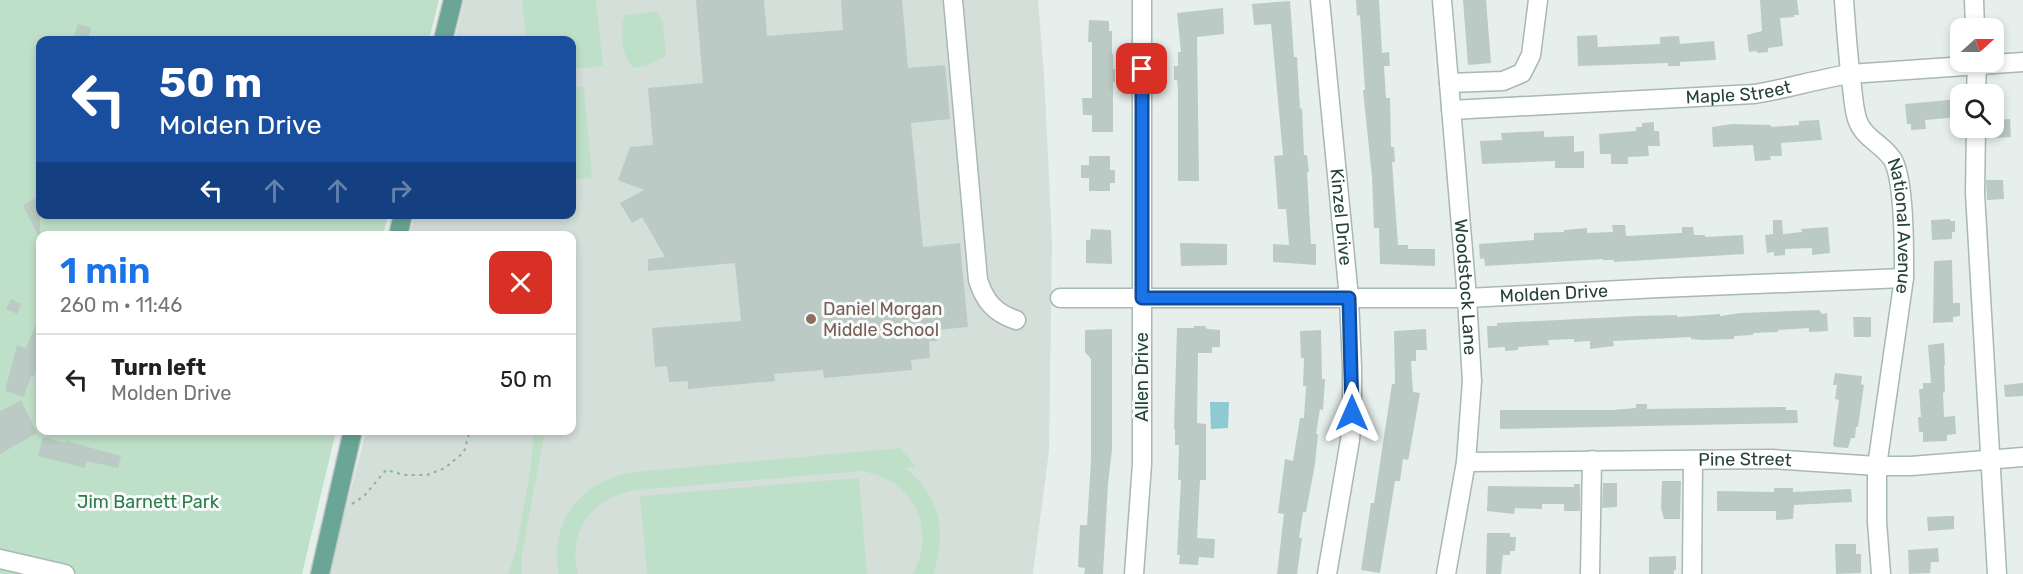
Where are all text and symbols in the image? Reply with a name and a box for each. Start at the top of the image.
north arrow [1950,18,2004,72]
map controls [1950,18,2004,138]
pin [1116,43,1167,94]
icon: arrive [1125,52,1158,85]
text: 50 m [159,58,262,108]
icon: left [60,60,138,138]
street label: Maple Street [1685,76,1793,109]
button: search [1950,84,2004,138]
text: Molden Drive [159,109,322,141]
street label: National Avenue [1883,155,1916,295]
street label: Kinzel Drive [1325,167,1357,267]
icon: left [195,174,228,207]
icon: ahead [258,174,291,207]
icon: ahead [321,174,354,207]
icon: right [384,174,417,207]
street label: Woodstock Lane [1449,218,1481,356]
text: 1 min [60,249,151,292]
button: close [489,251,552,314]
street label: Molden Drive [1499,280,1609,307]
text: 260 m · 11:46 [60,293,182,317]
place label: Daniel Morgan Middle School [823,298,942,341]
marker: Daniel Morgan Middle School [804,312,818,326]
street label: Allen Drive [1131,332,1153,422]
text: Turn left [111,354,206,381]
icon: left [60,363,93,396]
text: 50 m [500,366,552,393]
text: Molden Drive [111,381,231,405]
position arrow [1320,381,1384,445]
street label: Pine Street [1698,448,1792,471]
park label: Jim Barnett Park [77,491,220,513]

